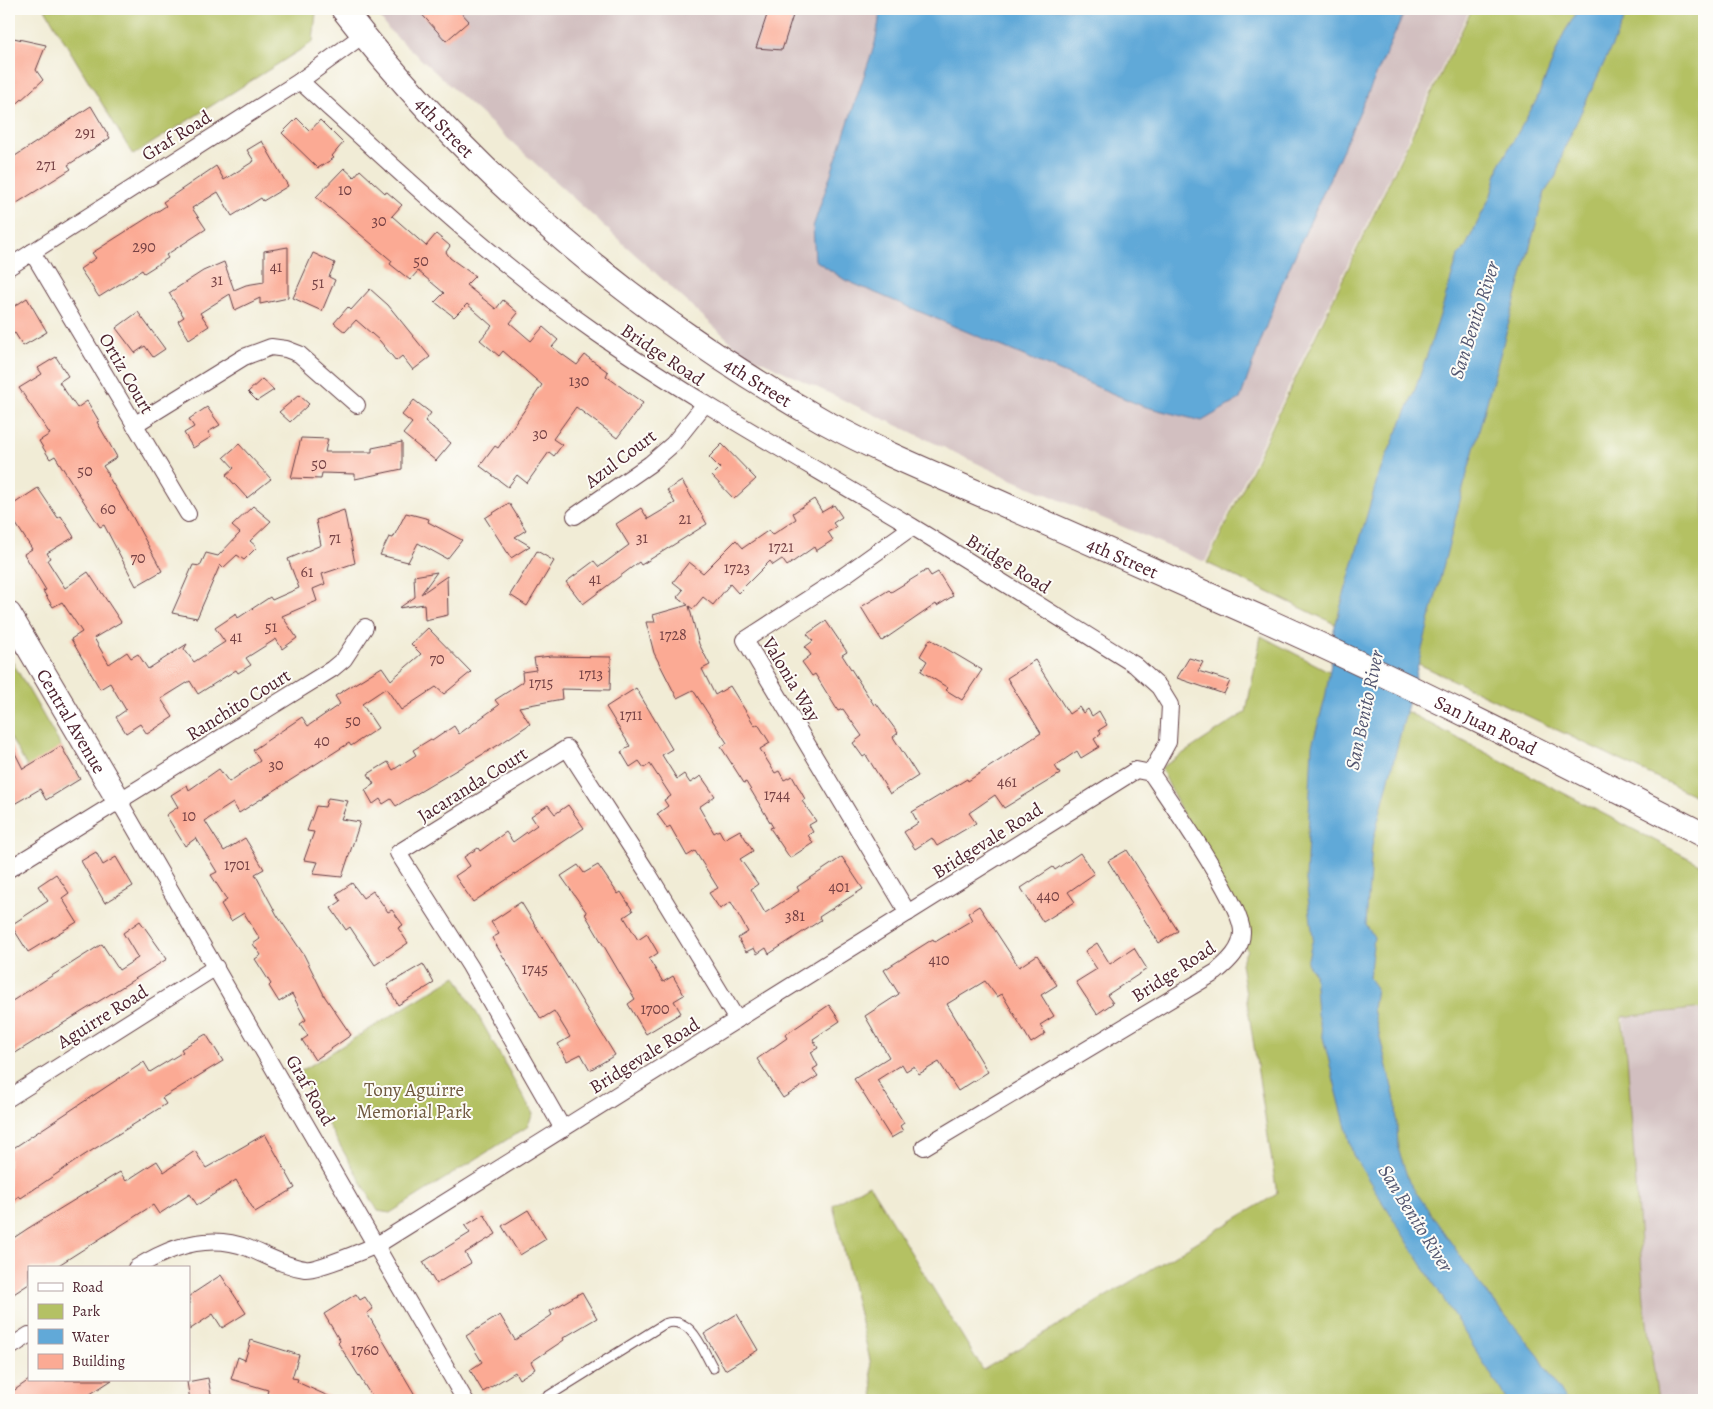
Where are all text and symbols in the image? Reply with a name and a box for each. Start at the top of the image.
street label: 4th Street [409,91,480,164]
street label: Graf Road [137,104,217,167]
house number: 291 [75,122,96,144]
house number: 271 [36,154,56,176]
house number: 10 [338,179,352,201]
house number: 30 [371,210,387,232]
house number: 290 [132,236,156,258]
house number: 50 [413,250,429,272]
house number: 41 [270,256,283,278]
water label: San Benito River [1443,257,1506,382]
house number: 31 [211,269,224,291]
house number: 51 [312,272,325,294]
street label: Bridge Road [616,317,710,393]
street label: Ortiz Court [93,328,160,419]
street label: 4th Street [719,352,796,414]
house number: 130 [569,370,589,392]
house number: 30 [532,423,548,445]
street label: Azul Court [579,423,662,495]
house number: 50 [311,453,327,475]
house number: 50 [77,460,93,482]
house number: 60 [100,498,116,520]
house number: 21 [678,508,692,530]
house number: 71 [329,527,342,549]
house number: 31 [636,527,649,549]
street label: Bridge Road [961,528,1056,601]
street label: 4th Street [1083,531,1162,585]
house number: 1721 [768,536,794,558]
house number: 70 [130,547,146,569]
house number: 1723 [724,557,750,579]
house number: 61 [301,561,314,583]
house number: 41 [589,568,602,590]
house number: 51 [265,616,278,638]
house number: 1728 [659,624,687,646]
house number: 41 [230,626,243,648]
street label: Valonia Way [755,631,827,727]
water label: San Benito River [1339,647,1391,773]
house number: 70 [429,648,445,670]
street label: Ranchito Court [181,662,296,747]
house number: 1713 [579,663,603,685]
street label: Central Avenue [30,664,112,779]
house number: 1715 [529,672,553,694]
street label: San Juan Road [1430,689,1542,762]
house number: 1711 [619,704,643,726]
house number: 50 [345,710,361,732]
house number: 40 [314,730,330,752]
street label: Jacaranda Court [413,741,533,829]
house number: 30 [268,754,284,776]
house number: 461 [997,771,1018,793]
house number: 1744 [764,784,790,806]
street label: Bridgevale Road [927,796,1048,885]
house number: 10 [182,805,196,827]
house number: 1701 [224,854,251,876]
house number: 401 [828,876,850,898]
house number: 440 [1036,885,1060,907]
house number: 381 [785,905,805,927]
street label: Bridge Road [1126,935,1221,1009]
house number: 410 [928,949,950,971]
house number: 1745 [522,958,548,980]
street label: Aguirre Road [51,978,154,1056]
house number: 1700 [640,998,670,1020]
street label: Bridgevale Road [584,1011,705,1100]
street label: Graf Road [279,1050,341,1131]
park label: Tony Aguirre Memorial Park [356,1077,472,1125]
water label: San Benito River [1372,1159,1460,1278]
legend [28,1266,190,1382]
text: Road [72,1277,104,1297]
text: Park [72,1301,101,1321]
text: Water [71,1327,109,1347]
house number: 1760 [351,1339,379,1361]
text: Building [72,1351,125,1371]

